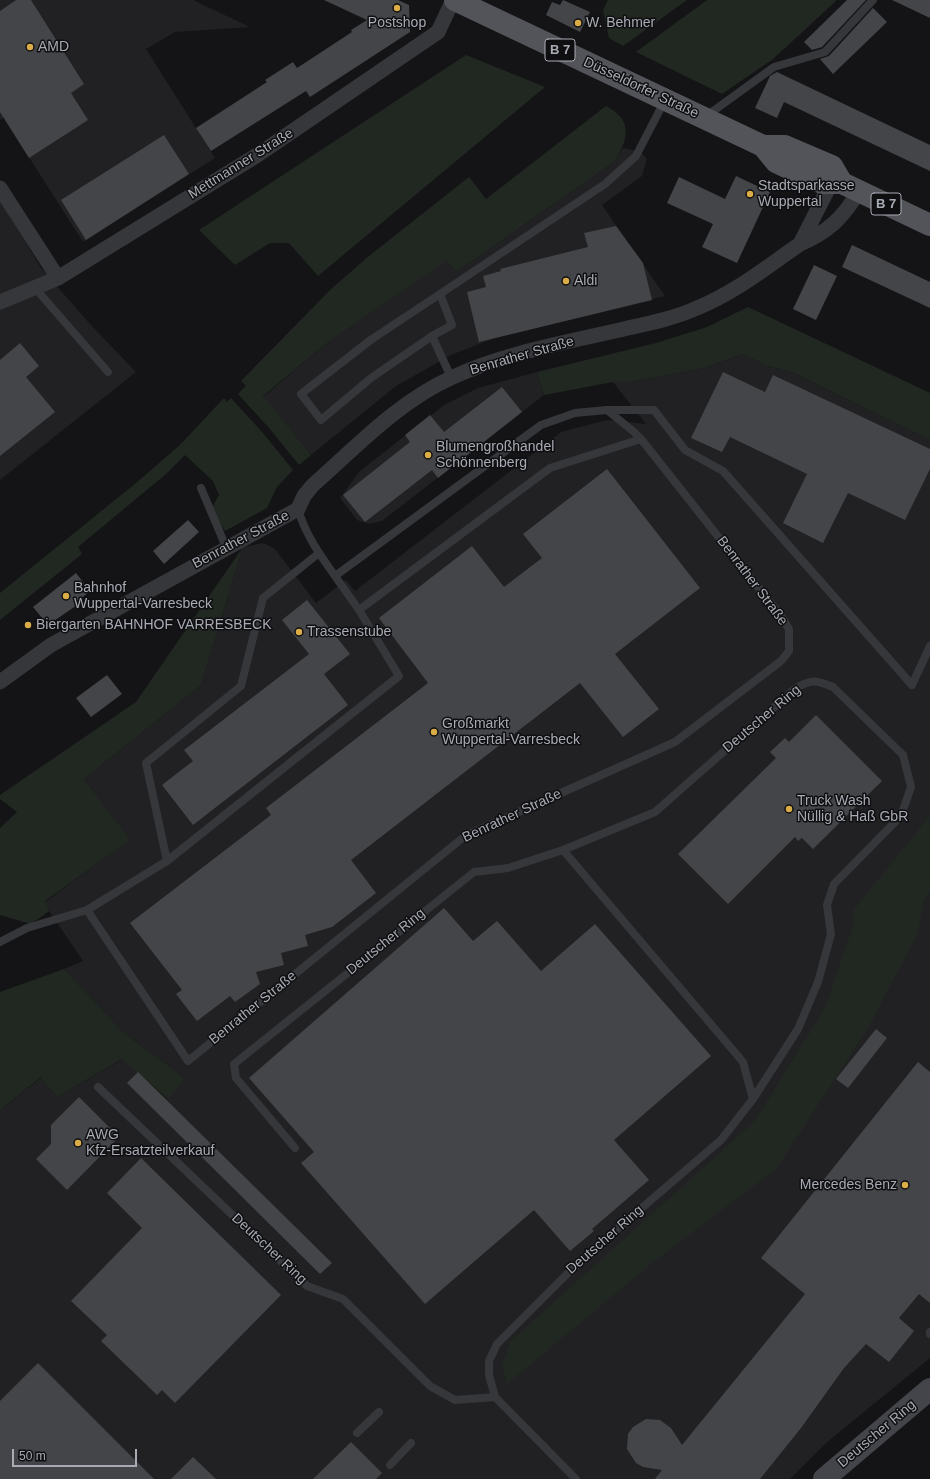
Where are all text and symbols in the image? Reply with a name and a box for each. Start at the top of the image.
marker: Postshop [392,3,402,13]
place label: Postshop [368,15,426,31]
place label: W. Behmer [586,15,655,31]
marker: W. Behmer [573,18,583,28]
place label: AMD [38,39,69,55]
road number: B 7 [545,39,575,61]
marker: AMD [25,42,35,52]
street label: Düsseldorfer Straße [581,54,701,122]
street label: Mettmanner Straße [185,125,297,203]
place label: Stadtsparkasse Wuppertal [758,178,854,210]
marker: Stadtsparkasse Wuppertal [745,189,755,199]
road number: B 7 [871,193,901,215]
place label: Aldi [574,273,597,289]
marker: Aldi [561,276,571,286]
street label: Benrather Straße [468,333,576,379]
place label: Blumengroßhandel Schönnenberg [436,439,554,472]
marker: Blumengroßhandel Schönnenberg [423,450,433,460]
street label: Benrather Straße [190,507,292,573]
street label: Benrather Straße [713,533,791,629]
place label: Bahnhof Wuppertal-Varresbeck [74,580,212,612]
marker: Bahnhof Wuppertal-Varresbeck [61,591,71,601]
place label: Biergarten BAHNHOF VARRESBECK [36,617,271,633]
marker: Biergarten BAHNHOF VARRESBECK [23,620,33,630]
place label: Trassenstube [307,624,391,640]
marker: Trassenstube [294,627,304,637]
street label: Deutscher Ring [720,682,804,756]
place label: Großmarkt Wuppertal-Varresbeck [442,716,580,748]
marker: Großmarkt Wuppertal-Varresbeck [429,727,439,737]
street label: Benrather Straße [460,786,564,846]
place label: Truck Wash Nüllig & Haß GbR [797,793,908,826]
marker: Truck Wash Nüllig & Haß GbR [784,804,794,814]
street label: Deutscher Ring [343,905,429,979]
street label: Benrather Straße [206,968,300,1048]
place label: AWG Kfz-Ersatzteilverkauf [86,1127,214,1160]
marker: AWG Kfz-Ersatzteilverkauf [73,1138,83,1148]
place label: Mercedes Benz [800,1177,897,1193]
marker: Mercedes Benz [900,1180,910,1190]
street label: Deutscher Ring [563,1202,647,1278]
street label: Deutscher Ring [228,1210,310,1288]
street label: Deutscher Ring [835,1397,919,1471]
scale bar [14,1441,139,1467]
text: 50 m [19,1449,46,1463]

